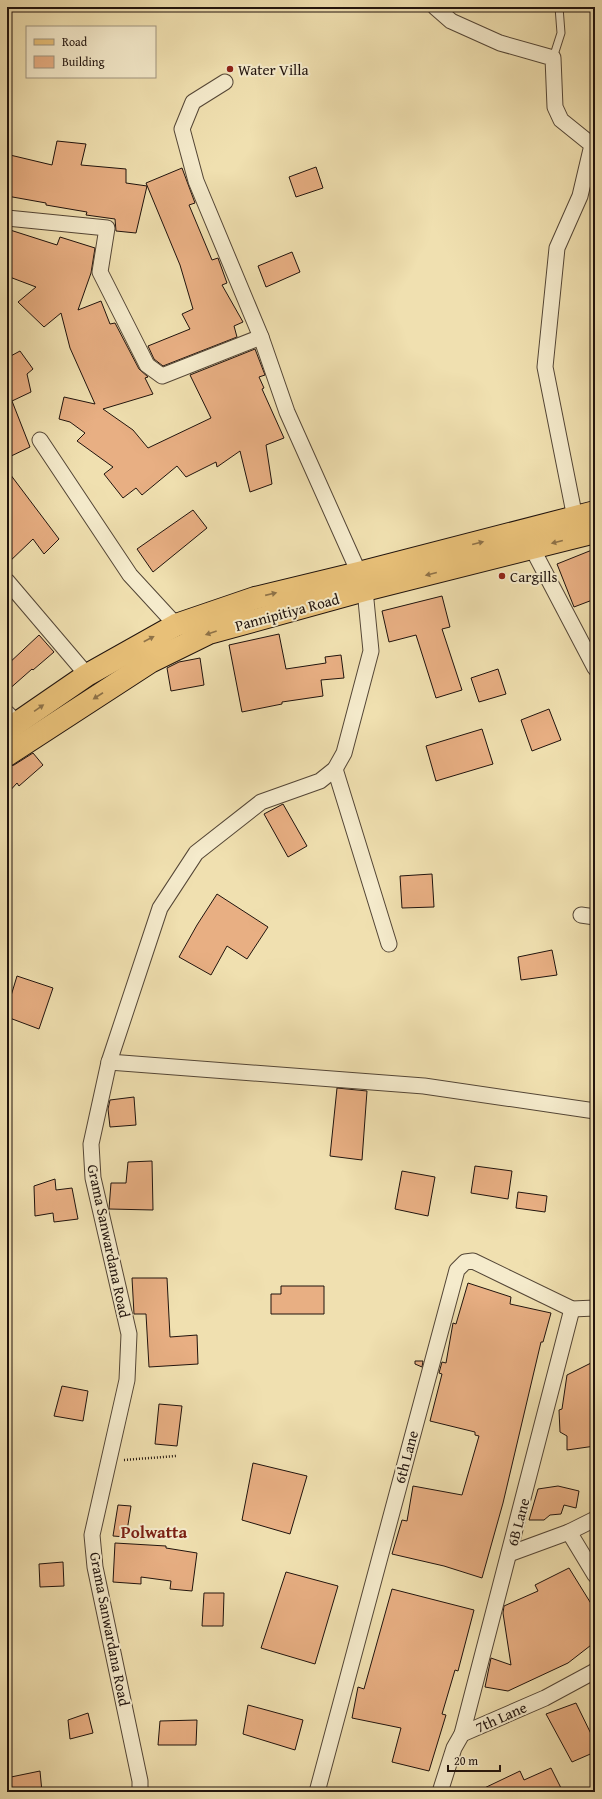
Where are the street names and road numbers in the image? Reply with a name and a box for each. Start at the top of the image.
street label: Pannipitiya Road [233,588,341,636]
street label: Grama Sanwardana Road [82,1162,136,1320]
street label: 6th Lane [389,1428,423,1486]
street label: 6B Lane [502,1496,534,1548]
street label: Grama Sanwardana Road [85,1550,135,1708]
street label: 7th Lane [472,1696,530,1738]

